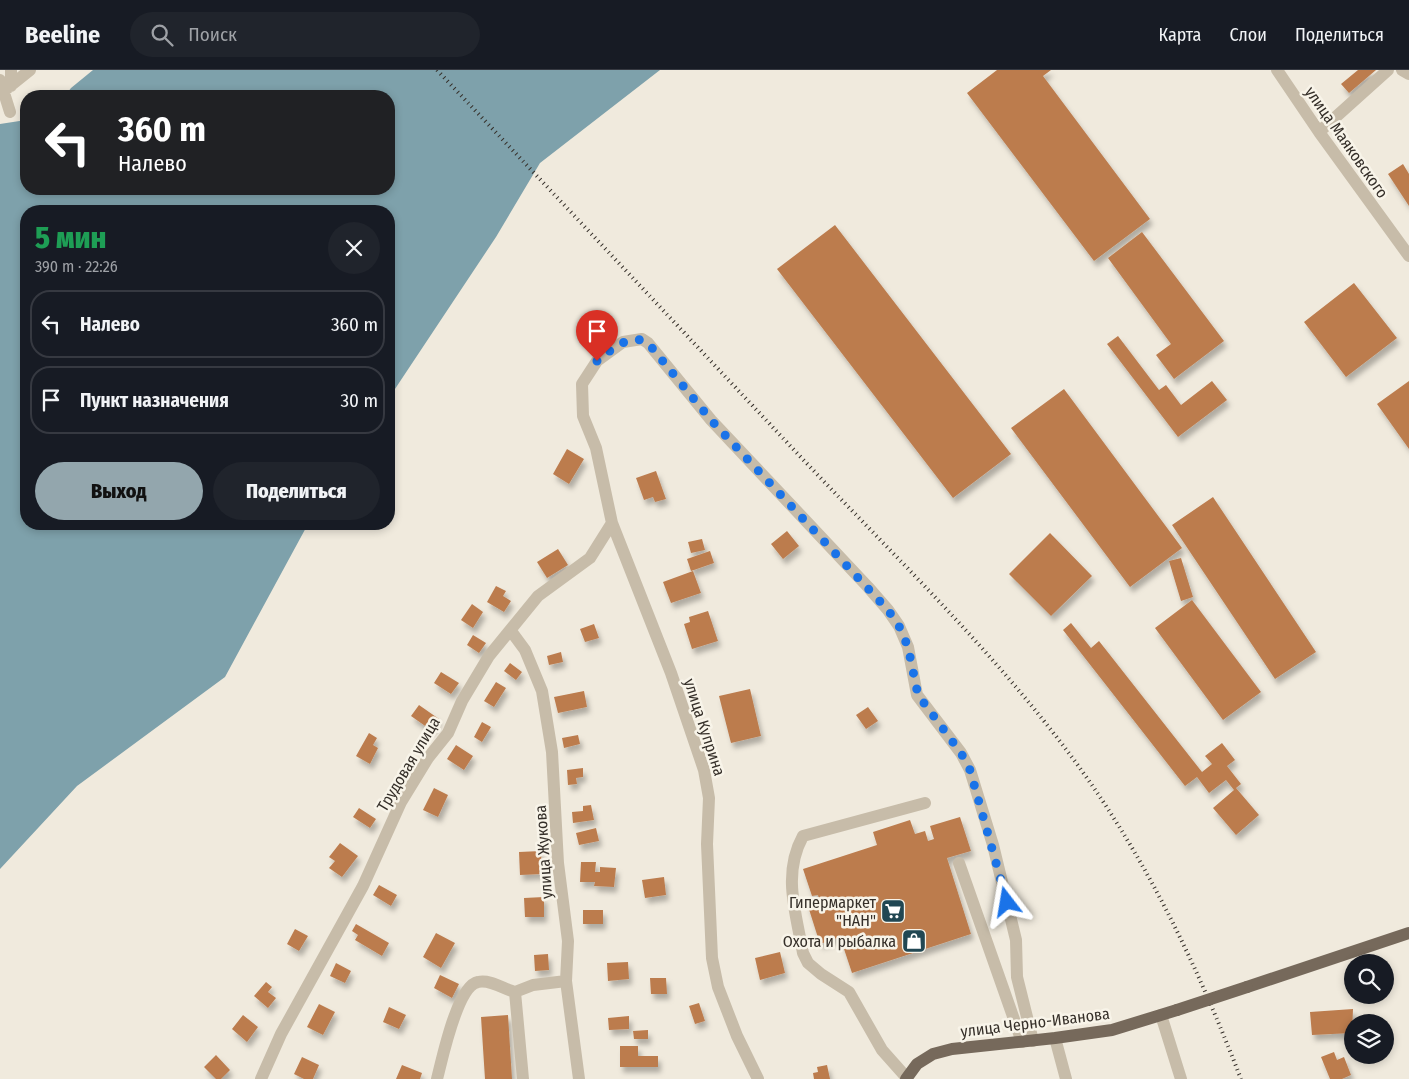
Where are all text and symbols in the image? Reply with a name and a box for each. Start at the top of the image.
search box [130,12,480,57]
text: Beeline [25,21,100,49]
icon: search [148,21,176,49]
text: Поиск [188,23,237,46]
text: Карта [1158,24,1201,46]
text: Слои [1229,24,1267,46]
text: Поделиться [1295,24,1384,46]
street label: улица Маяковского [1301,83,1392,202]
text: 360 m [118,108,206,150]
icon: left [35,110,100,175]
text: Налево [118,150,187,177]
text: 5 мин [35,220,106,256]
button: close [328,222,380,274]
text: 390 m · 22:26 [35,257,118,276]
icon: left [37,310,65,338]
pin [576,310,618,361]
text: Налево [80,313,140,336]
text: 360 m [331,313,378,336]
icon: arrive [583,317,611,345]
icon: arrive [37,386,65,414]
text: Пункт назначения [80,389,229,412]
text: 30 m [340,389,378,412]
button: Выход [35,462,203,520]
button: Поделиться [213,462,380,520]
street label: улица Куприна [680,676,729,778]
street label: Трудовая улица [373,713,444,815]
street label: улица Жукова [531,804,556,900]
position arrow [980,875,1032,927]
place label: Гипермаркет "НАН" [789,893,876,930]
supermarket icon: Гипермаркет "НАН" [880,898,906,924]
shop icon: Охота и рыбалка [901,928,927,954]
place label: Охота и рыбалка [783,932,896,951]
map controls [1344,954,1394,1064]
button: search [1344,954,1394,1004]
street label: улица Черно-Иванова [959,1004,1111,1041]
button: layers [1344,1014,1394,1064]

